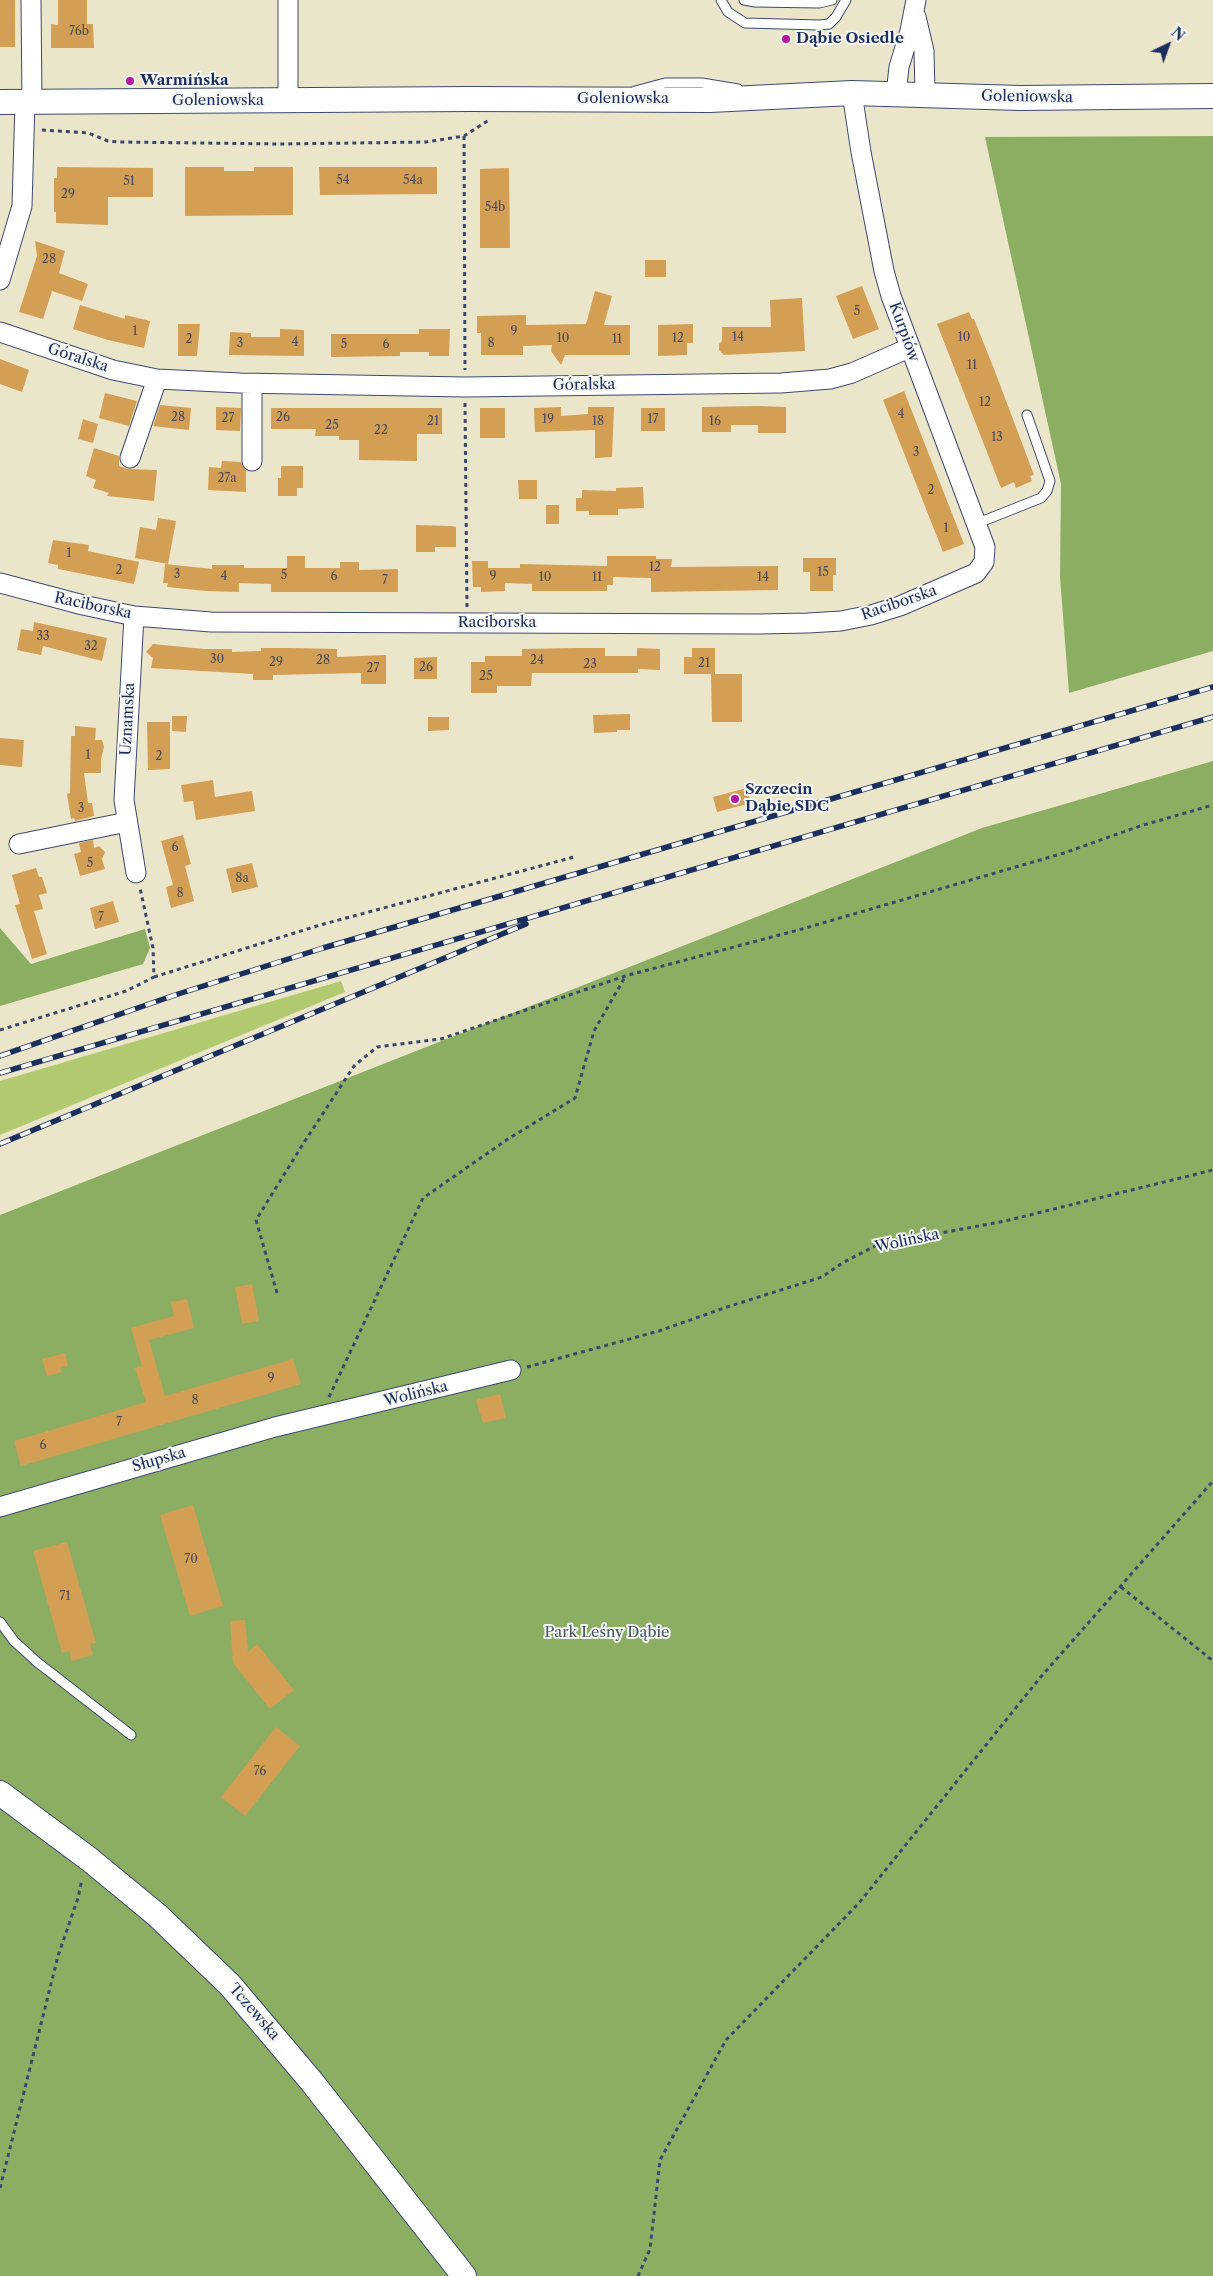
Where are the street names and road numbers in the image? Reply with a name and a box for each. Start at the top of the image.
street label: Goleniowska [981,87,1073,107]
street label: Goleniowska [577,90,669,108]
street label: Goleniowska [172,92,264,110]
street label: Kurpiów [885,300,923,364]
street label: Góralska [45,340,111,376]
street label: Góralska [552,375,616,395]
street label: Raciborska [859,582,939,624]
street label: Raciborska [53,589,133,623]
street label: Raciborska [458,614,536,632]
street label: Uznamska [117,682,139,756]
street label: Wolińska [873,1225,941,1257]
street label: Wolińska [382,1377,450,1411]
street label: Słupska [130,1444,188,1476]
street label: Tczewska [225,1980,283,2044]

